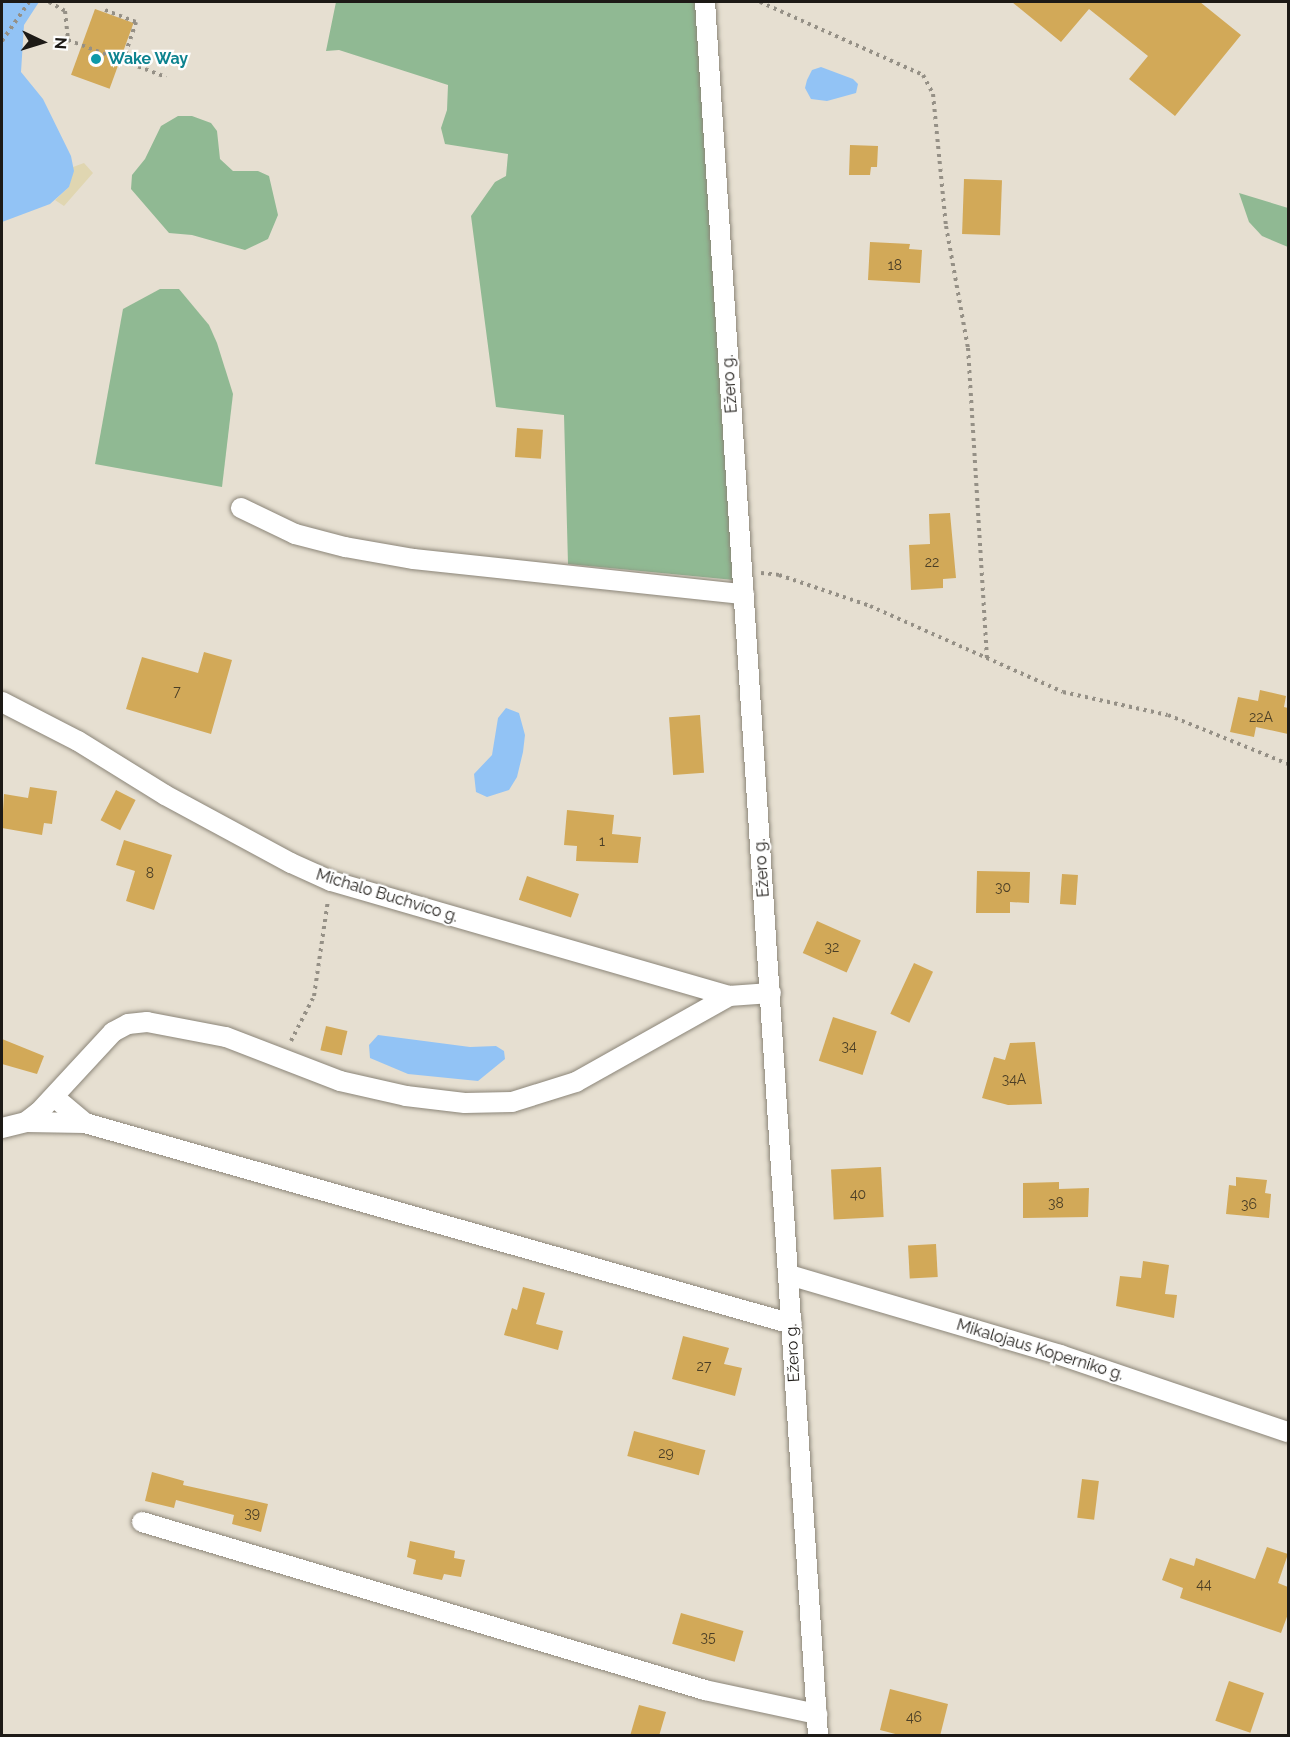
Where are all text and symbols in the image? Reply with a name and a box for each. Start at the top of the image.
north arrow [12,12,72,72]
text: N [51,37,70,50]
place label: Wake Way [108,49,189,69]
marker: Wake Way [89,52,103,66]
house number: 18 [888,257,902,273]
street label: Ežero g. [718,354,742,414]
house number: 22 [925,554,939,570]
house number: 7 [173,683,181,699]
house number: 22A [1249,709,1273,725]
house number: 1 [599,833,605,849]
street label: Ežero g. [750,838,774,898]
house number: 8 [146,865,154,881]
street label: Michalo Buchvico g. [314,865,460,927]
house number: 30 [995,879,1011,895]
house number: 32 [825,939,839,955]
house number: 34 [841,1038,857,1054]
house number: 34A [1002,1071,1026,1087]
house number: 40 [850,1186,866,1202]
house number: 38 [1048,1195,1064,1211]
house number: 36 [1241,1196,1257,1212]
street label: Mikalojaus Koperniko g. [954,1315,1126,1385]
street label: Ežero g. [782,1323,804,1383]
house number: 27 [697,1358,711,1374]
house number: 29 [658,1445,674,1461]
house number: 39 [244,1505,260,1521]
house number: 44 [1196,1576,1212,1592]
house number: 35 [700,1629,716,1645]
house number: 46 [906,1709,922,1725]

